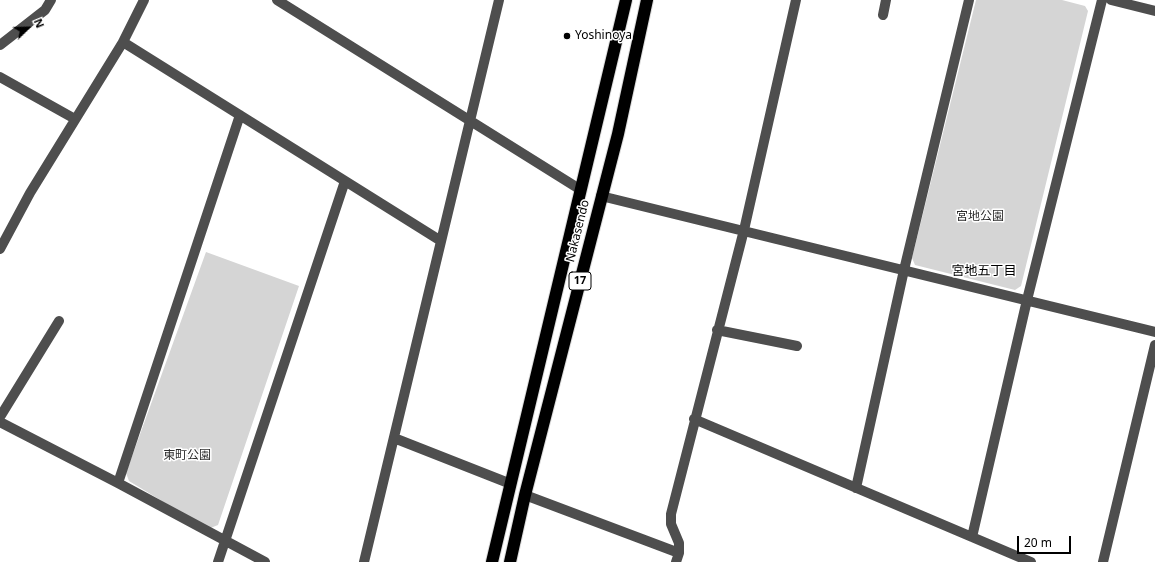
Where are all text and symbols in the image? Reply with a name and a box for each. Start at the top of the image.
north arrow [8,8,48,48]
text: N [31,16,48,30]
place label: Yoshinoya [575,29,632,43]
marker: Yoshinoya [562,31,572,41]
street label: Nakasendo [563,198,593,264]
park label: 宮地公園 [956,210,1004,224]
district label: 宮地五丁目 [952,263,1016,279]
road number: 17 [569,272,591,290]
park label: 東町公園 [163,449,211,463]
scale bar [1019,528,1073,554]
text: 20 m [1024,534,1052,551]

